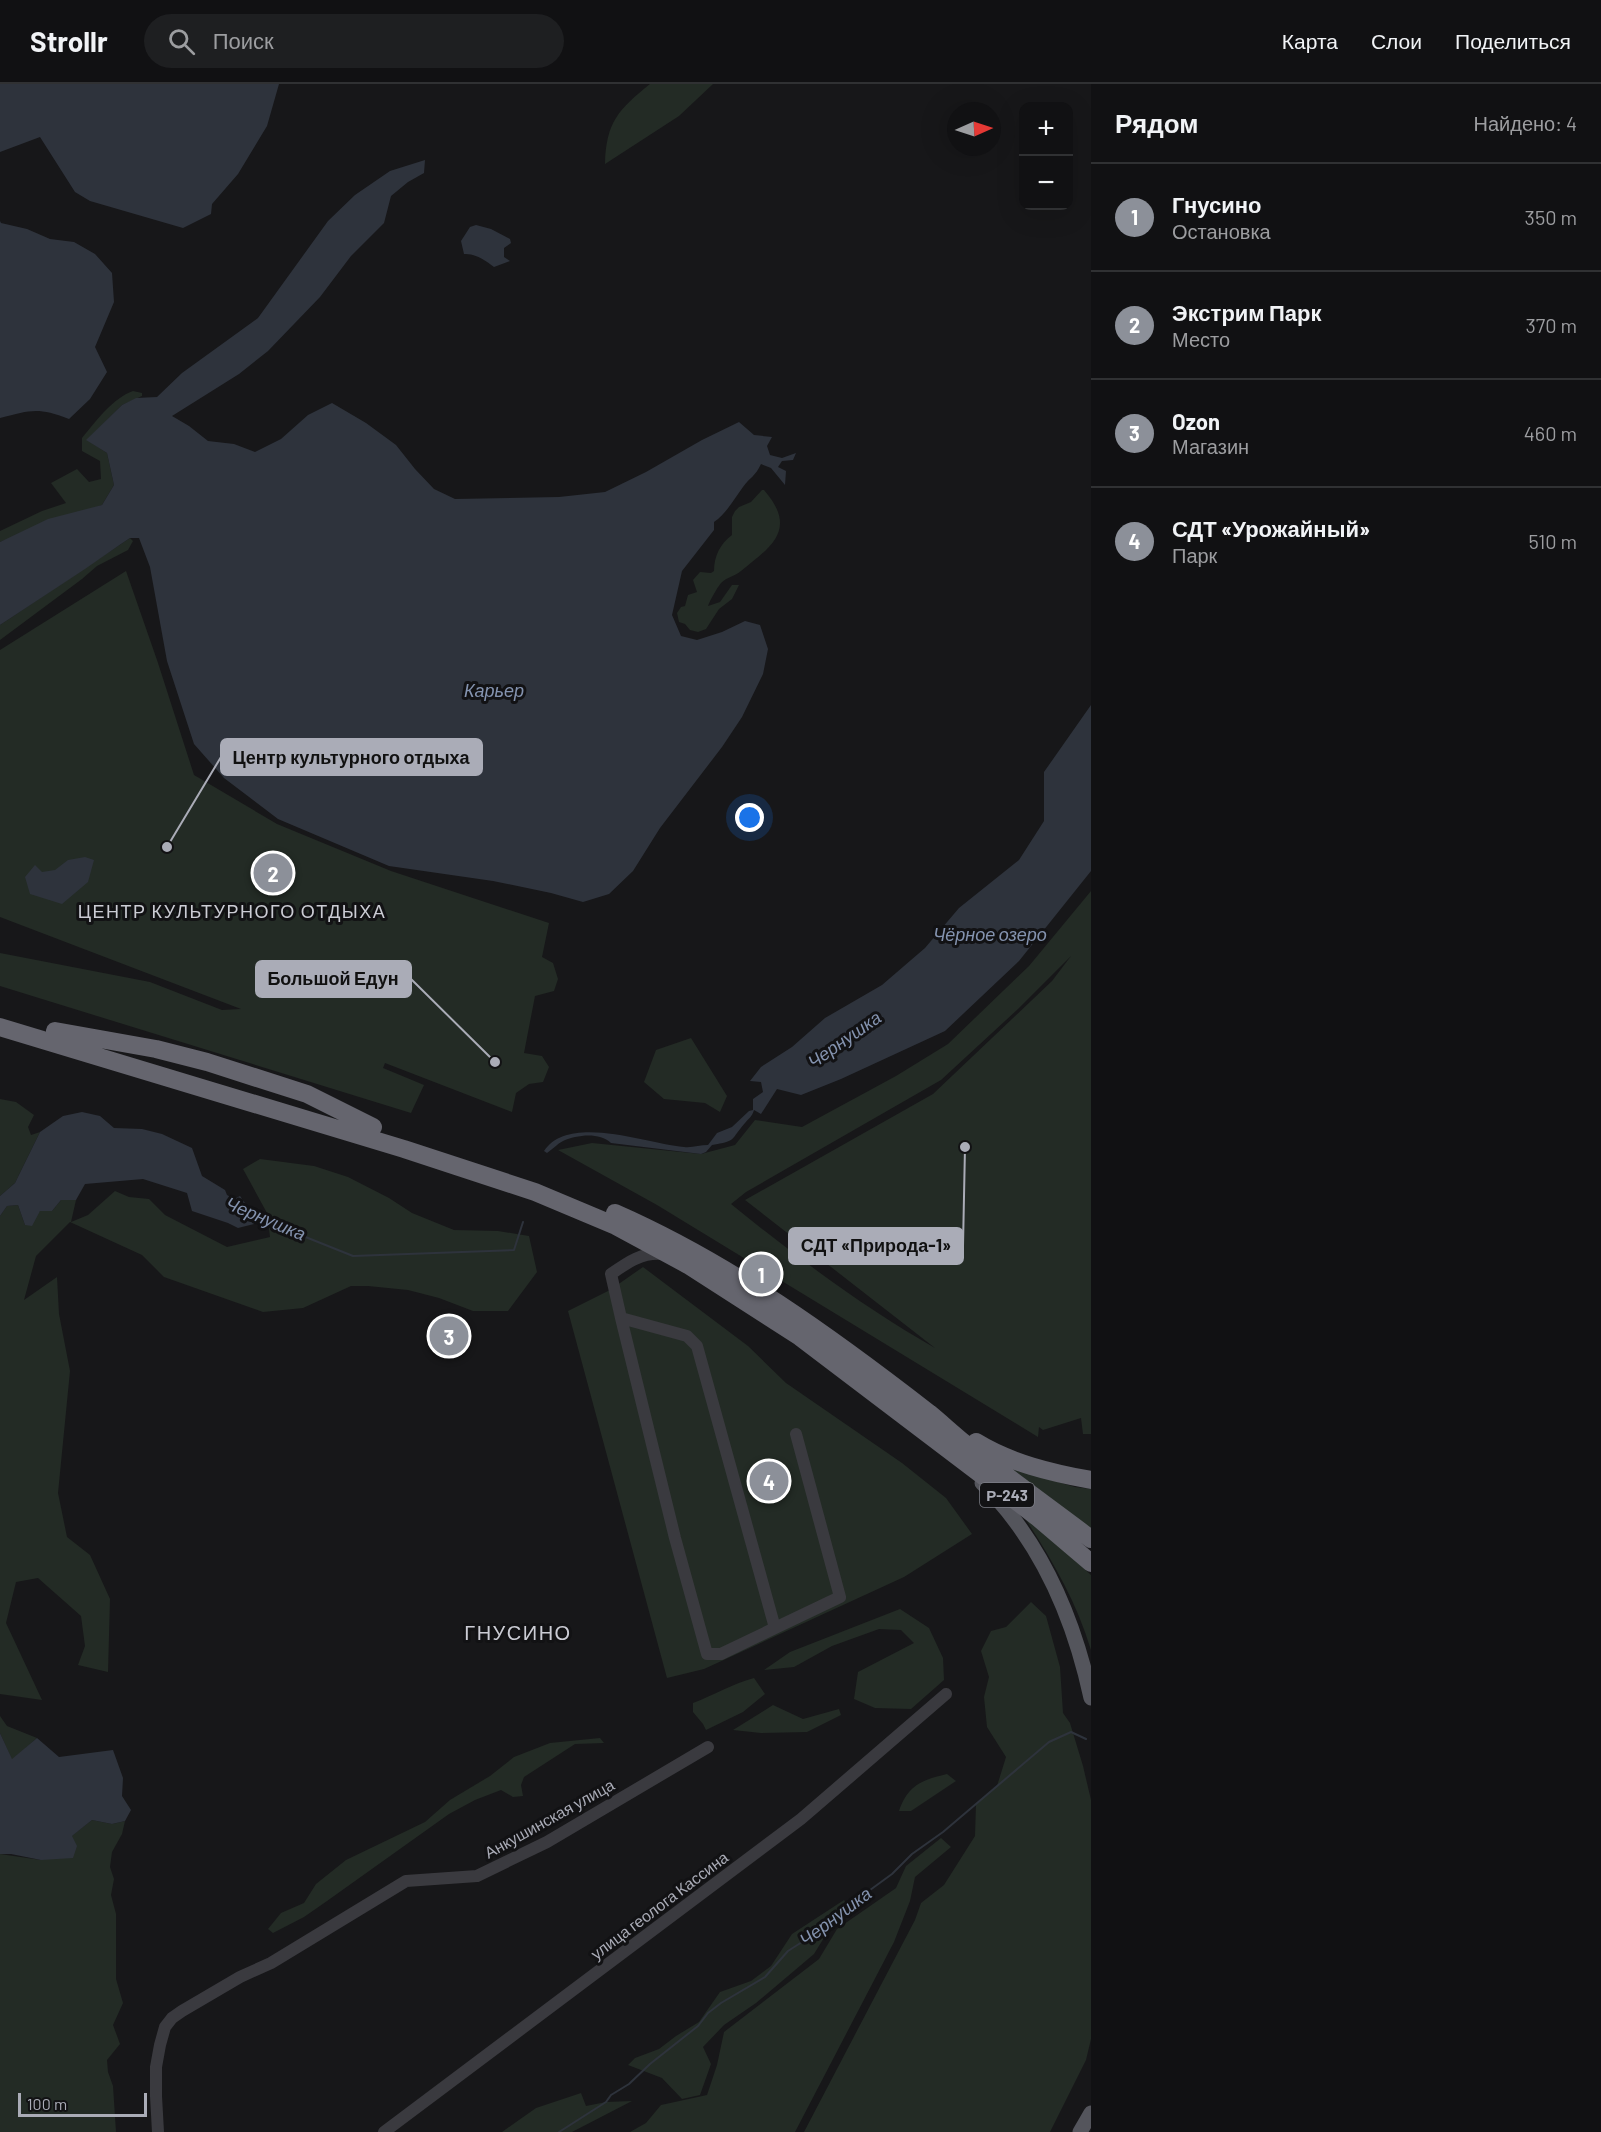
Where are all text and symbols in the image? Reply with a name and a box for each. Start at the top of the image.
search box [144,14,564,68]
text: Strollr [30,24,108,58]
icon: search [165,25,198,58]
text: Поиск [213,27,274,53]
text: Карта [1282,28,1338,53]
text: Слои [1371,28,1422,53]
text: Поделиться [1455,28,1571,53]
north arrow [947,102,1001,156]
map controls [1019,102,1073,210]
button: + [1019,102,1073,156]
text: Рядом [1115,107,1198,138]
text: Найдено: 4 [1474,111,1577,135]
button: − [1019,156,1073,210]
text: Гнусино [1172,191,1261,217]
text: 1 [1131,205,1138,229]
text: 350 m [1525,205,1577,229]
text: Остановка [1172,219,1271,243]
text: Экстрим Парк [1172,299,1322,325]
text: 2 [1129,313,1140,337]
text: 370 m [1525,313,1577,337]
text: Место [1172,327,1230,351]
text: Ozon [1172,408,1220,434]
text: 3 [1129,421,1140,445]
text: 460 m [1524,421,1577,445]
text: Магазин [1172,434,1249,458]
text: СДТ «Урожайный» [1172,515,1370,541]
text: 4 [1128,529,1141,553]
text: 510 m [1528,529,1577,553]
text: Парк [1172,543,1217,567]
water label: Карьер [464,679,524,701]
callout: Центр культурного отдыха [221,739,482,775]
text: Центр культурного отдыха [232,746,471,768]
your location [735,803,764,832]
pin: 2 [254,850,292,896]
district label: ЦЕНТР КУЛЬТУРНОГО ОТДЫХА [78,900,386,922]
water label: Чёрное озеро [933,923,1047,945]
callout: Большой Едун [256,961,411,997]
text: Большой Едун [267,967,399,989]
water label: Чернушка [803,1006,885,1072]
water label: Чернушка [223,1191,309,1245]
callout: СДТ «Природа-1» [789,1228,963,1264]
text: СДТ «Природа-1» [801,1234,951,1256]
pin: 1 [742,1252,780,1296]
pin: 3 [430,1314,468,1358]
pin: 4 [750,1458,788,1504]
road number: Р-243 [980,1483,1034,1507]
district label: ГНУСИНО [464,1620,572,1644]
street label: Анкушинская улица [481,1774,617,1862]
street label: улица геолога Кассина [587,1847,731,1963]
water label: Чернушка [795,1882,875,1950]
scale bar [18,2090,147,2118]
text: 100 m [27,2094,67,2113]

